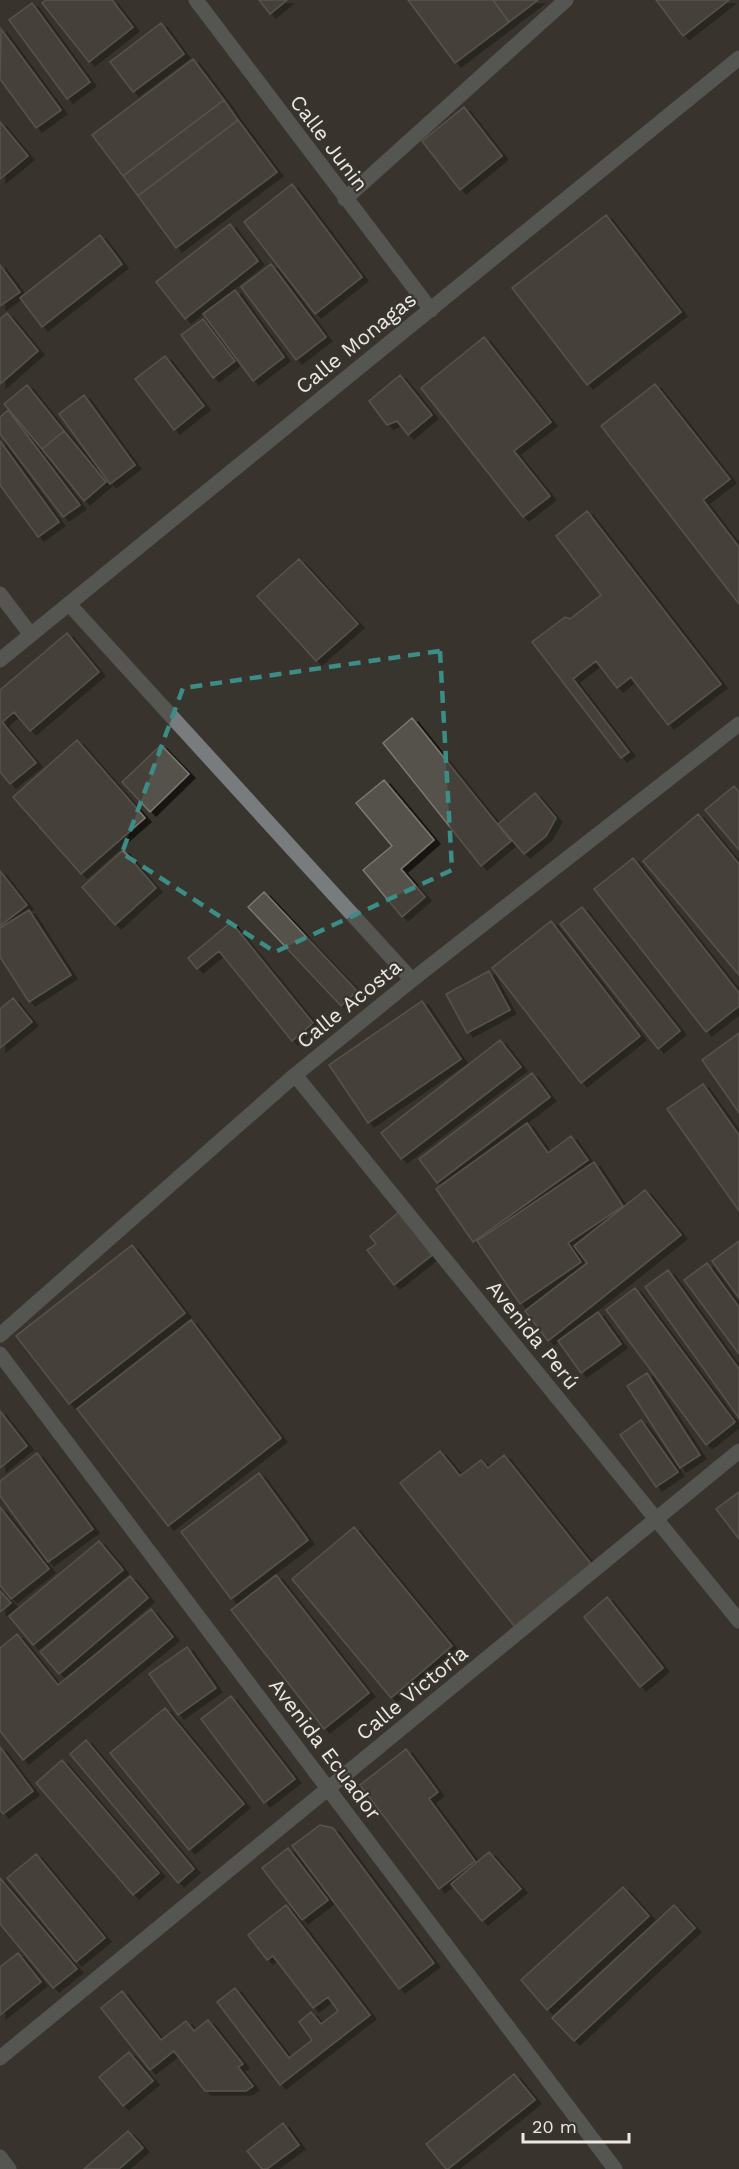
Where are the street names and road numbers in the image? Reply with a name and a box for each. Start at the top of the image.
street label: Calle Junin [285,90,374,196]
street label: Calle Monagas [290,286,421,399]
street label: Calle Acosta [291,954,406,1053]
street label: Avenida Perú [482,1275,585,1394]
street label: Calle Victoria [351,1640,473,1745]
street label: Avenida Ecuador [264,1673,387,1825]

